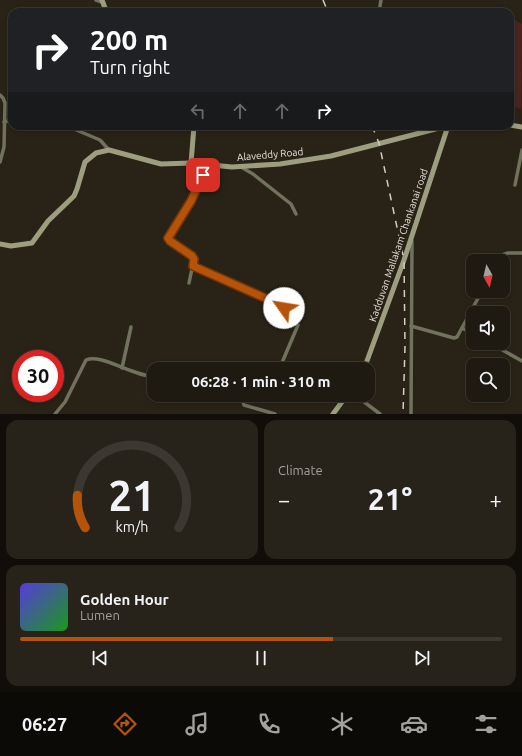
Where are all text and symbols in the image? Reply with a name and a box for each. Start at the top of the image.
icon: right [24,24,76,76]
text: 200 m [90,24,168,55]
text: Turn right [90,57,170,77]
icon: left [187,100,209,122]
icon: ahead [229,100,251,122]
icon: ahead [271,100,293,122]
icon: right [313,100,335,122]
street label: Alaveddy Road [236,146,304,163]
pin [186,158,220,192]
icon: arrive [192,164,214,186]
street label: Kadduvan Mallakam Chankanai road [367,167,430,323]
north arrow [466,254,510,298]
map controls [466,254,510,402]
position arrow [263,287,305,329]
button: sound [466,306,510,350]
speed limit sign: 30 [12,350,64,402]
button: search [466,358,510,402]
text: 06:28 · 1 min · 310 m [192,373,330,390]
text: Climate [278,463,323,477]
text: 21 [109,471,155,518]
text: 21° [368,482,412,516]
text: − [278,487,290,512]
text: + [490,487,502,512]
text: km/h [116,518,148,534]
text: Golden Hour [80,591,169,608]
text: Lumen [80,608,120,622]
icon: previous [89,647,111,669]
icon: pause [250,647,272,669]
icon: next [411,647,433,669]
icon: directions [111,710,139,738]
icon: music [183,710,211,738]
icon: phone [255,710,283,738]
icon: climate [328,710,356,738]
icon: car [400,710,428,738]
icon: filters [472,710,500,738]
text: 06:27 [22,714,67,734]

